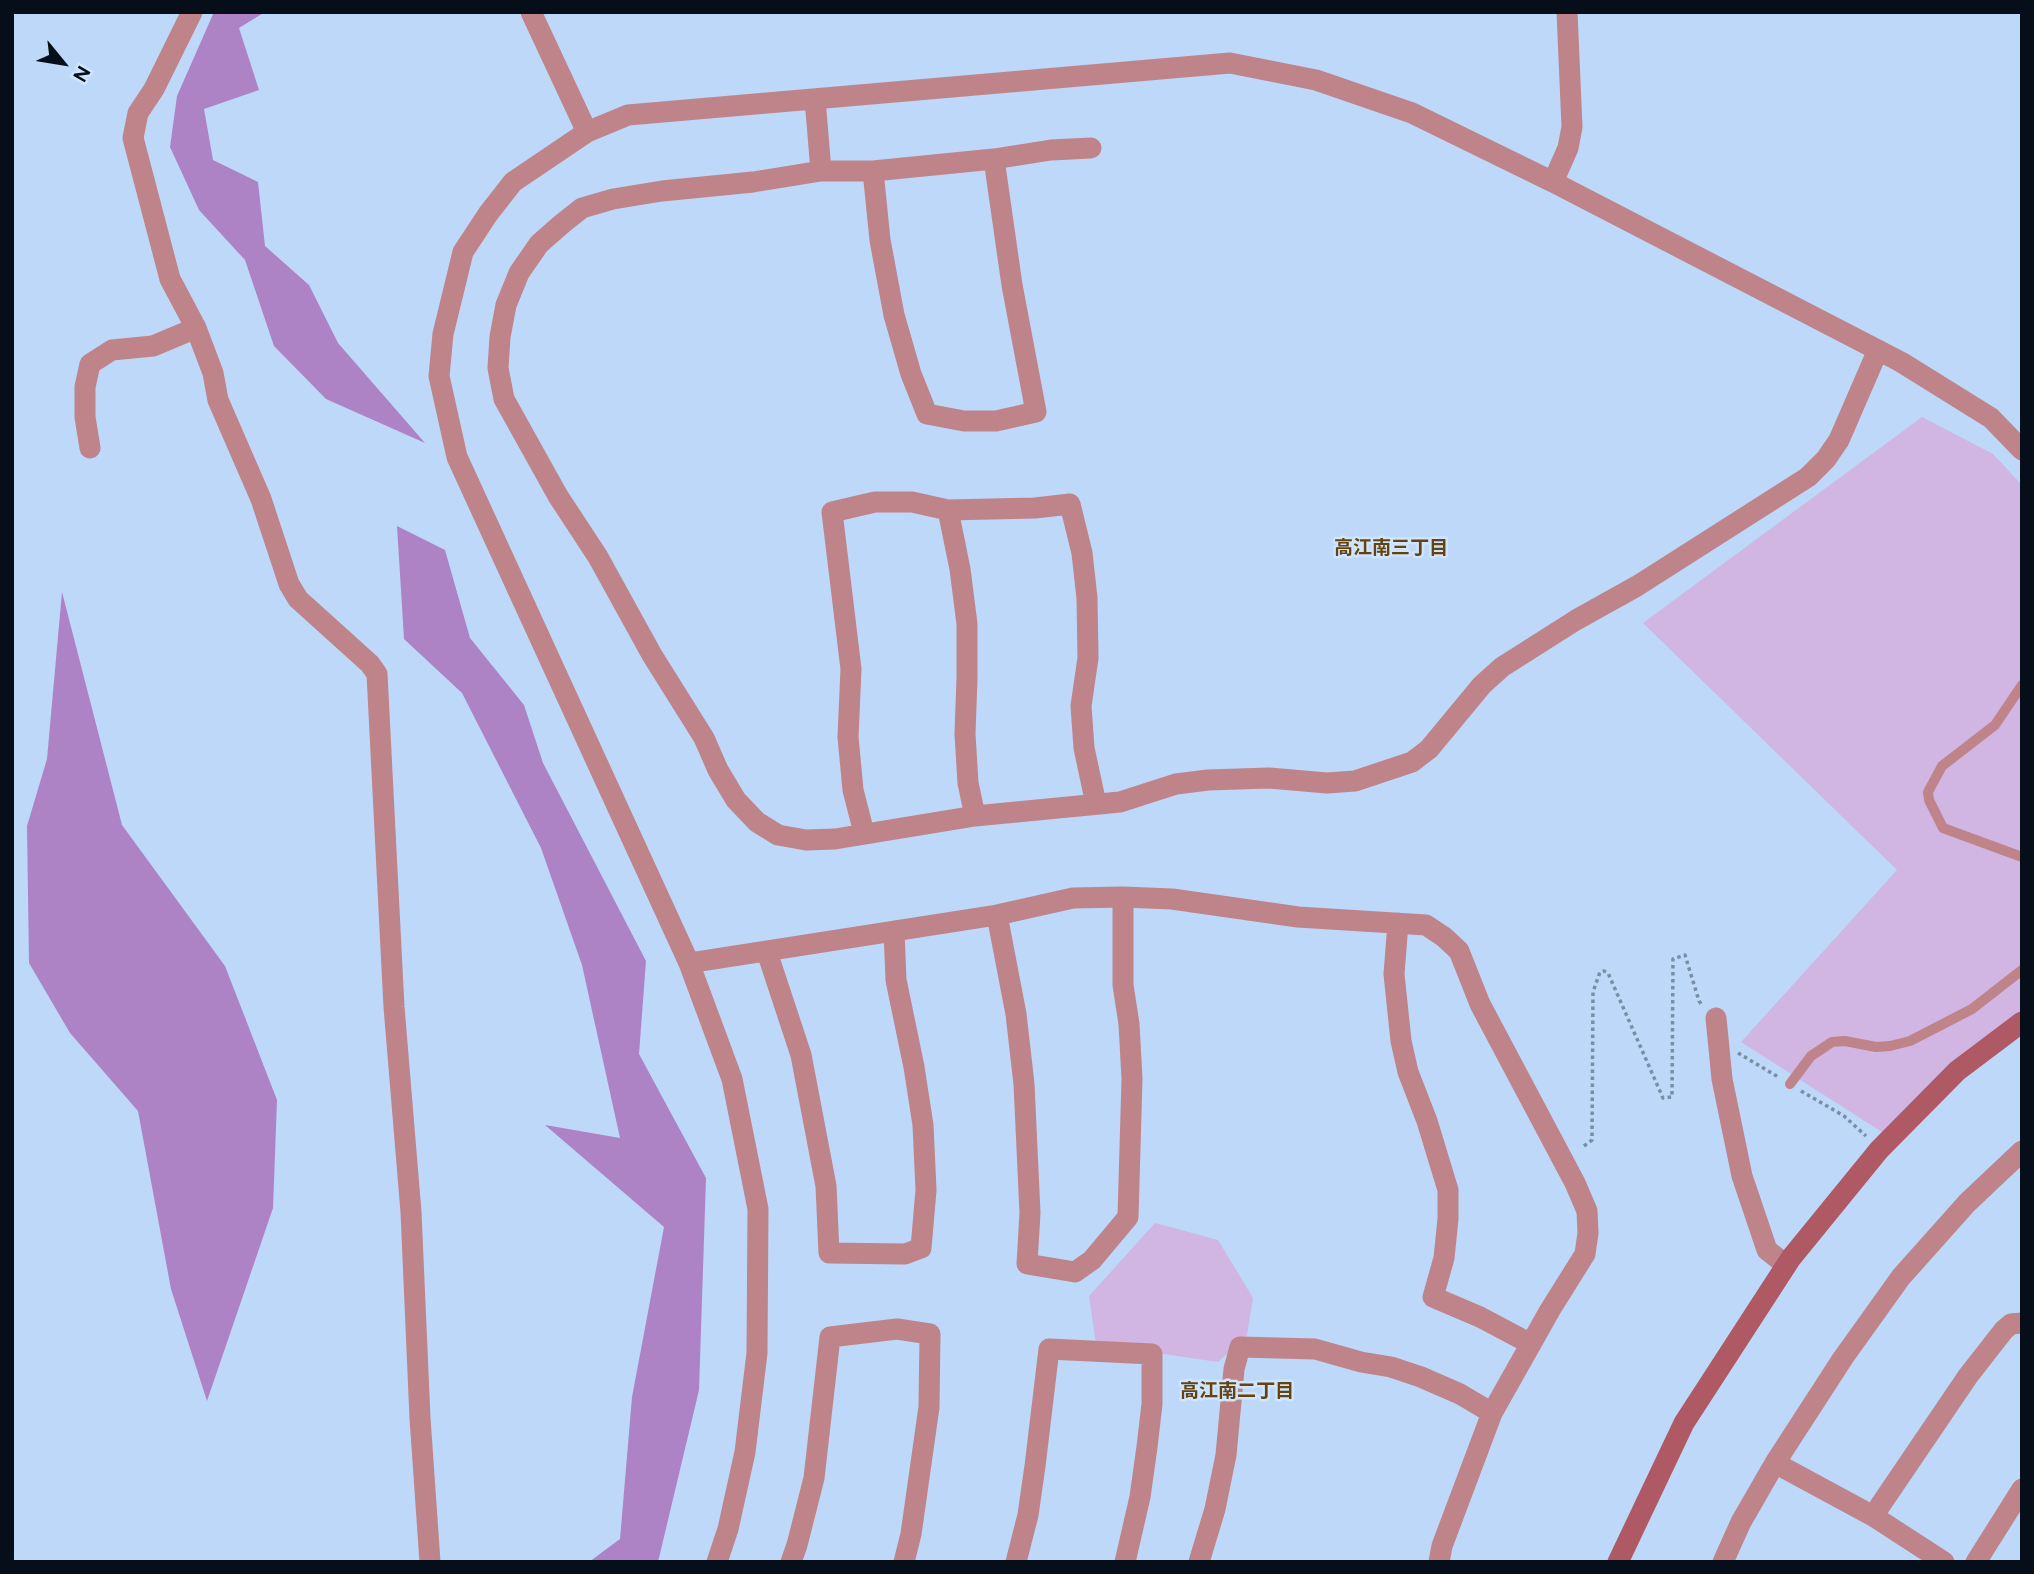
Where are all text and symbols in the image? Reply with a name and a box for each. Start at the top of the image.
north arrow [28,28,98,98]
text: N [68,62,95,86]
district label: 高江南三丁目 [1334,537,1448,559]
district label: 高江南二丁目 [1180,1380,1294,1402]

